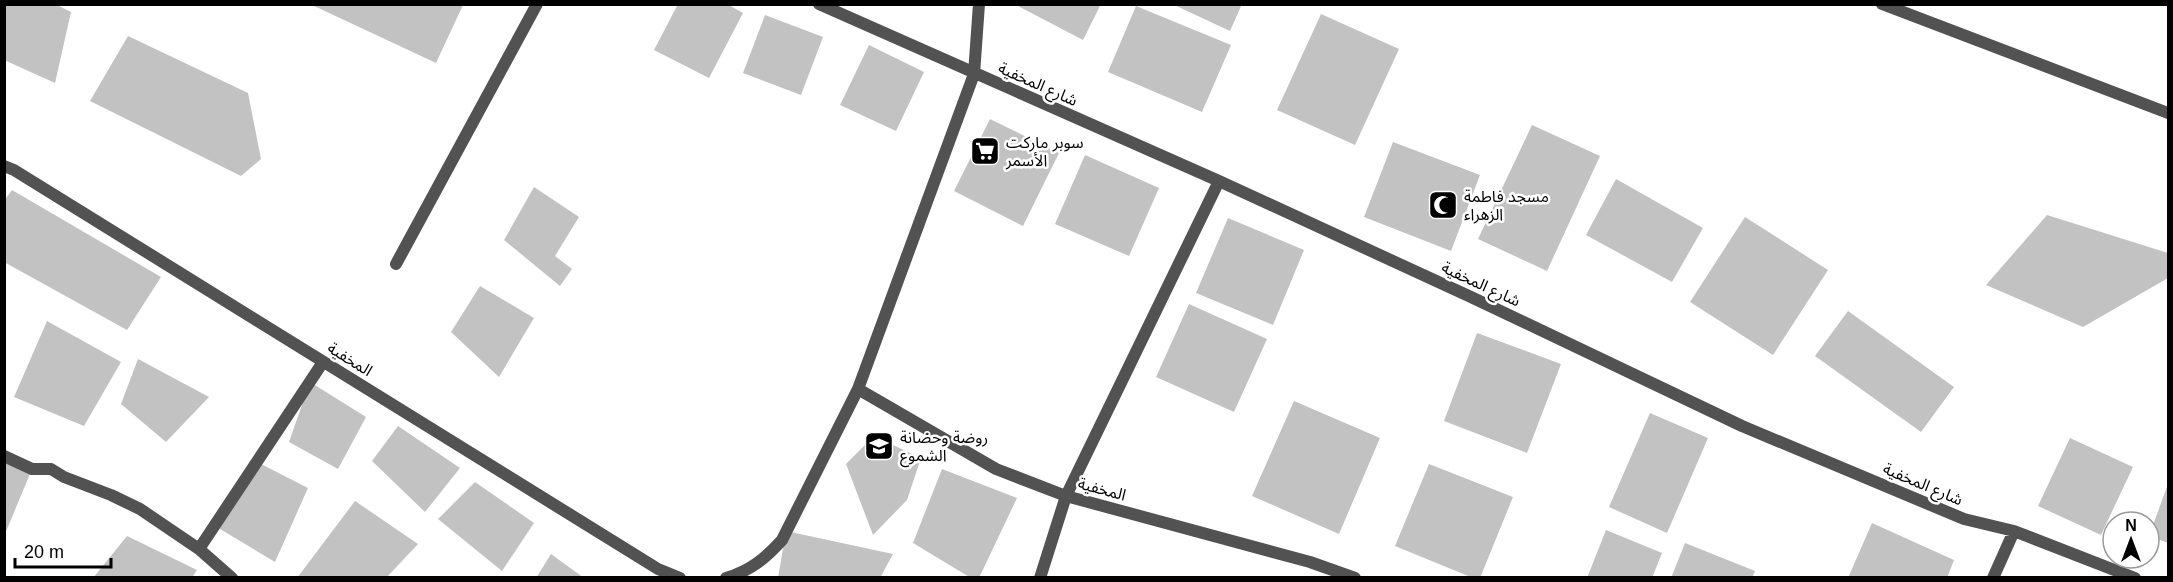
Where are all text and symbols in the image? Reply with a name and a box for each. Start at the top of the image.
street label: شارع المخفية [994,59,1080,113]
place label: سوبر ماركت الأسمر [1005,134,1084,170]
supermarket icon: سوبر ماركت الأسمر [969,135,1001,167]
place label: مسجد فاطمة الزهراء [1464,188,1549,224]
mosque icon: مسجد فاطمة الزهراء [1427,189,1459,221]
street label: شارع المخفية [1437,258,1523,313]
street label: المخفية [325,339,375,379]
place label: روضة وحضانة الشموع [900,429,988,468]
school or university icon: روضة وحضانة الشموع [863,430,895,462]
street label: شارع المخفية [1879,460,1965,512]
street label: المخفية [1076,474,1128,504]
north arrow [2101,510,2161,570]
text: N [2125,517,2137,534]
scale bar [15,531,111,569]
text: 20 m [24,542,64,562]

